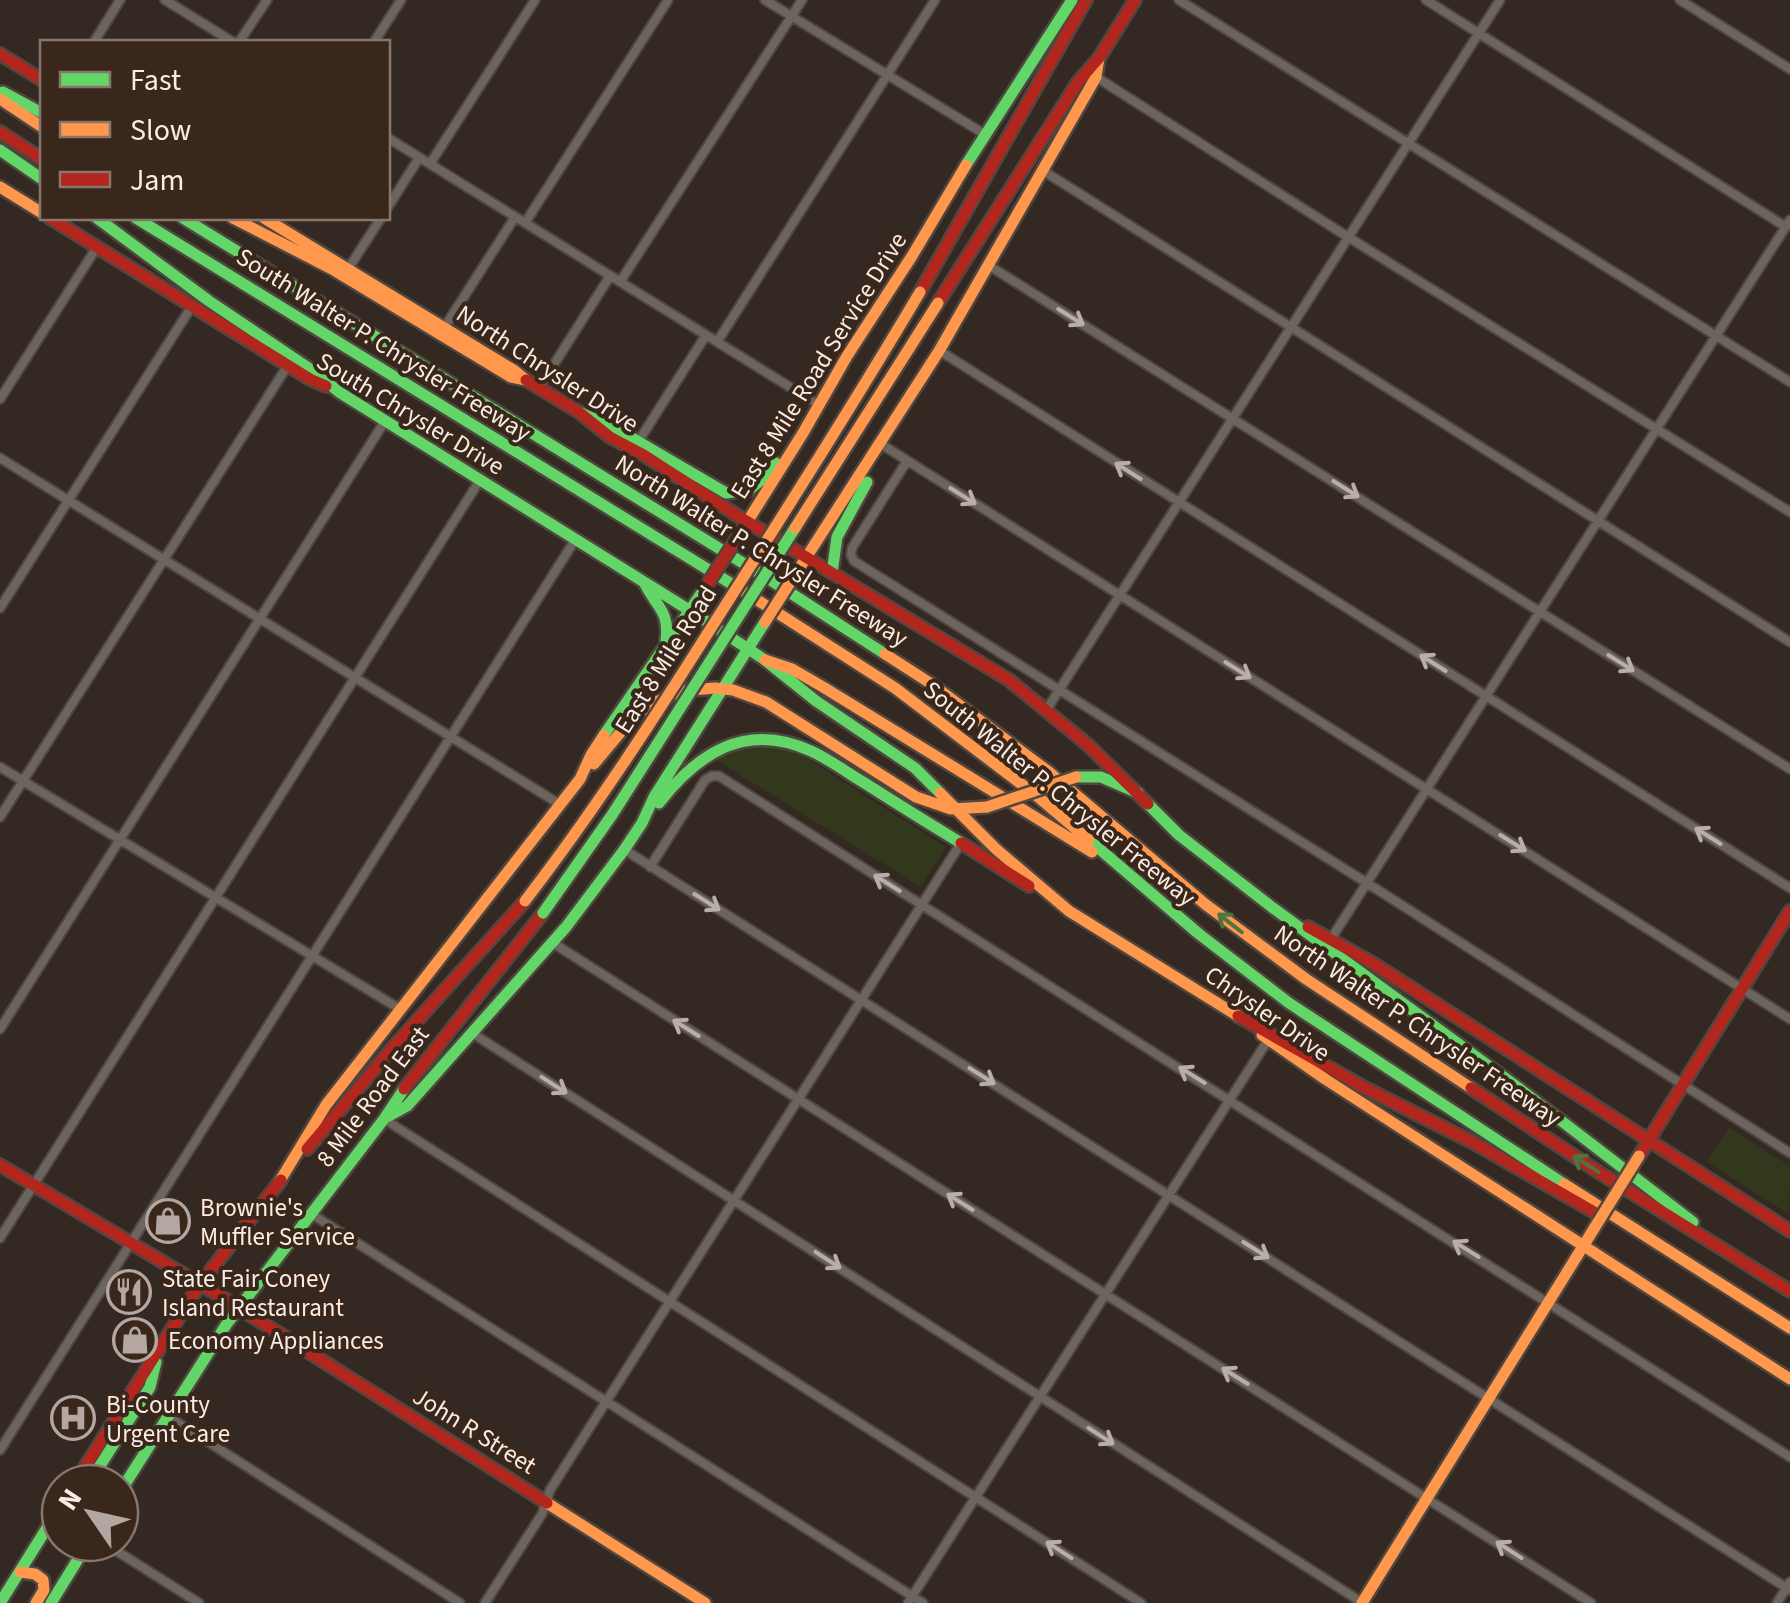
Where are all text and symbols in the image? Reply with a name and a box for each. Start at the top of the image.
legend [40,40,390,220]
text: Fast [130,59,181,102]
text: Slow [130,109,191,152]
text: Jam [130,159,184,202]
street label: East 8 Mile Road Service Drive [722,225,916,506]
street label: South Walter P. Chrysler Freeway [229,239,538,451]
street label: North Chrysler Drive [449,296,646,442]
one-way arrow [1056,306,1085,327]
street label: South Chrysler Drive [310,343,511,484]
street label: North Walter P. Chrysler Freeway [608,446,915,656]
one-way arrow [1114,460,1143,481]
one-way arrow [1332,479,1360,500]
one-way arrow [948,486,977,507]
street label: East 8 Mile Road [606,579,726,740]
one-way arrow [1419,652,1448,673]
one-way arrow [1606,653,1635,673]
one-way arrow [1223,660,1252,680]
street label: South Walter P. Chrysler Freeway [915,672,1204,915]
one-way arrow [1694,826,1722,846]
one-way arrow [1498,833,1527,854]
one-way arrow [873,873,902,893]
one-way arrow [692,892,721,913]
one-way arrow [1217,913,1244,934]
street label: North Walter P. Chrysler Freeway [1267,916,1568,1136]
street label: Chrysler Drive [1197,957,1338,1070]
one-way arrow [672,1017,701,1038]
street label: 8 Mile Road East [308,1018,438,1175]
one-way arrow [967,1065,995,1086]
one-way arrow [1178,1065,1206,1086]
one-way arrow [539,1075,568,1096]
one-way arrow [1572,1154,1601,1175]
place label: Brownie's Muffler Service [200,1190,355,1255]
one-way arrow [947,1191,975,1212]
shop icon: Brownie's Muffler Service [145,1198,191,1244]
one-way arrow [1241,1239,1270,1260]
one-way arrow [1452,1239,1481,1260]
one-way arrow [813,1250,841,1271]
place label: State Fair Coney Island Restaurant [162,1261,344,1326]
restaurant icon: State Fair Coney Island Restaurant [106,1269,152,1315]
shop icon: Economy Appliances [112,1317,158,1363]
place label: Economy Appliances [168,1323,384,1359]
one-way arrow [1221,1365,1250,1386]
street label: John R Street [406,1379,544,1483]
place label: Bi-County Urgent Care [106,1387,230,1452]
hospital icon: Bi-County Urgent Care [50,1395,96,1441]
one-way arrow [1087,1425,1115,1446]
north arrow [40,1463,140,1563]
text: N [48,1481,92,1518]
one-way arrow [1045,1540,1074,1561]
one-way arrow [1495,1540,1524,1561]

